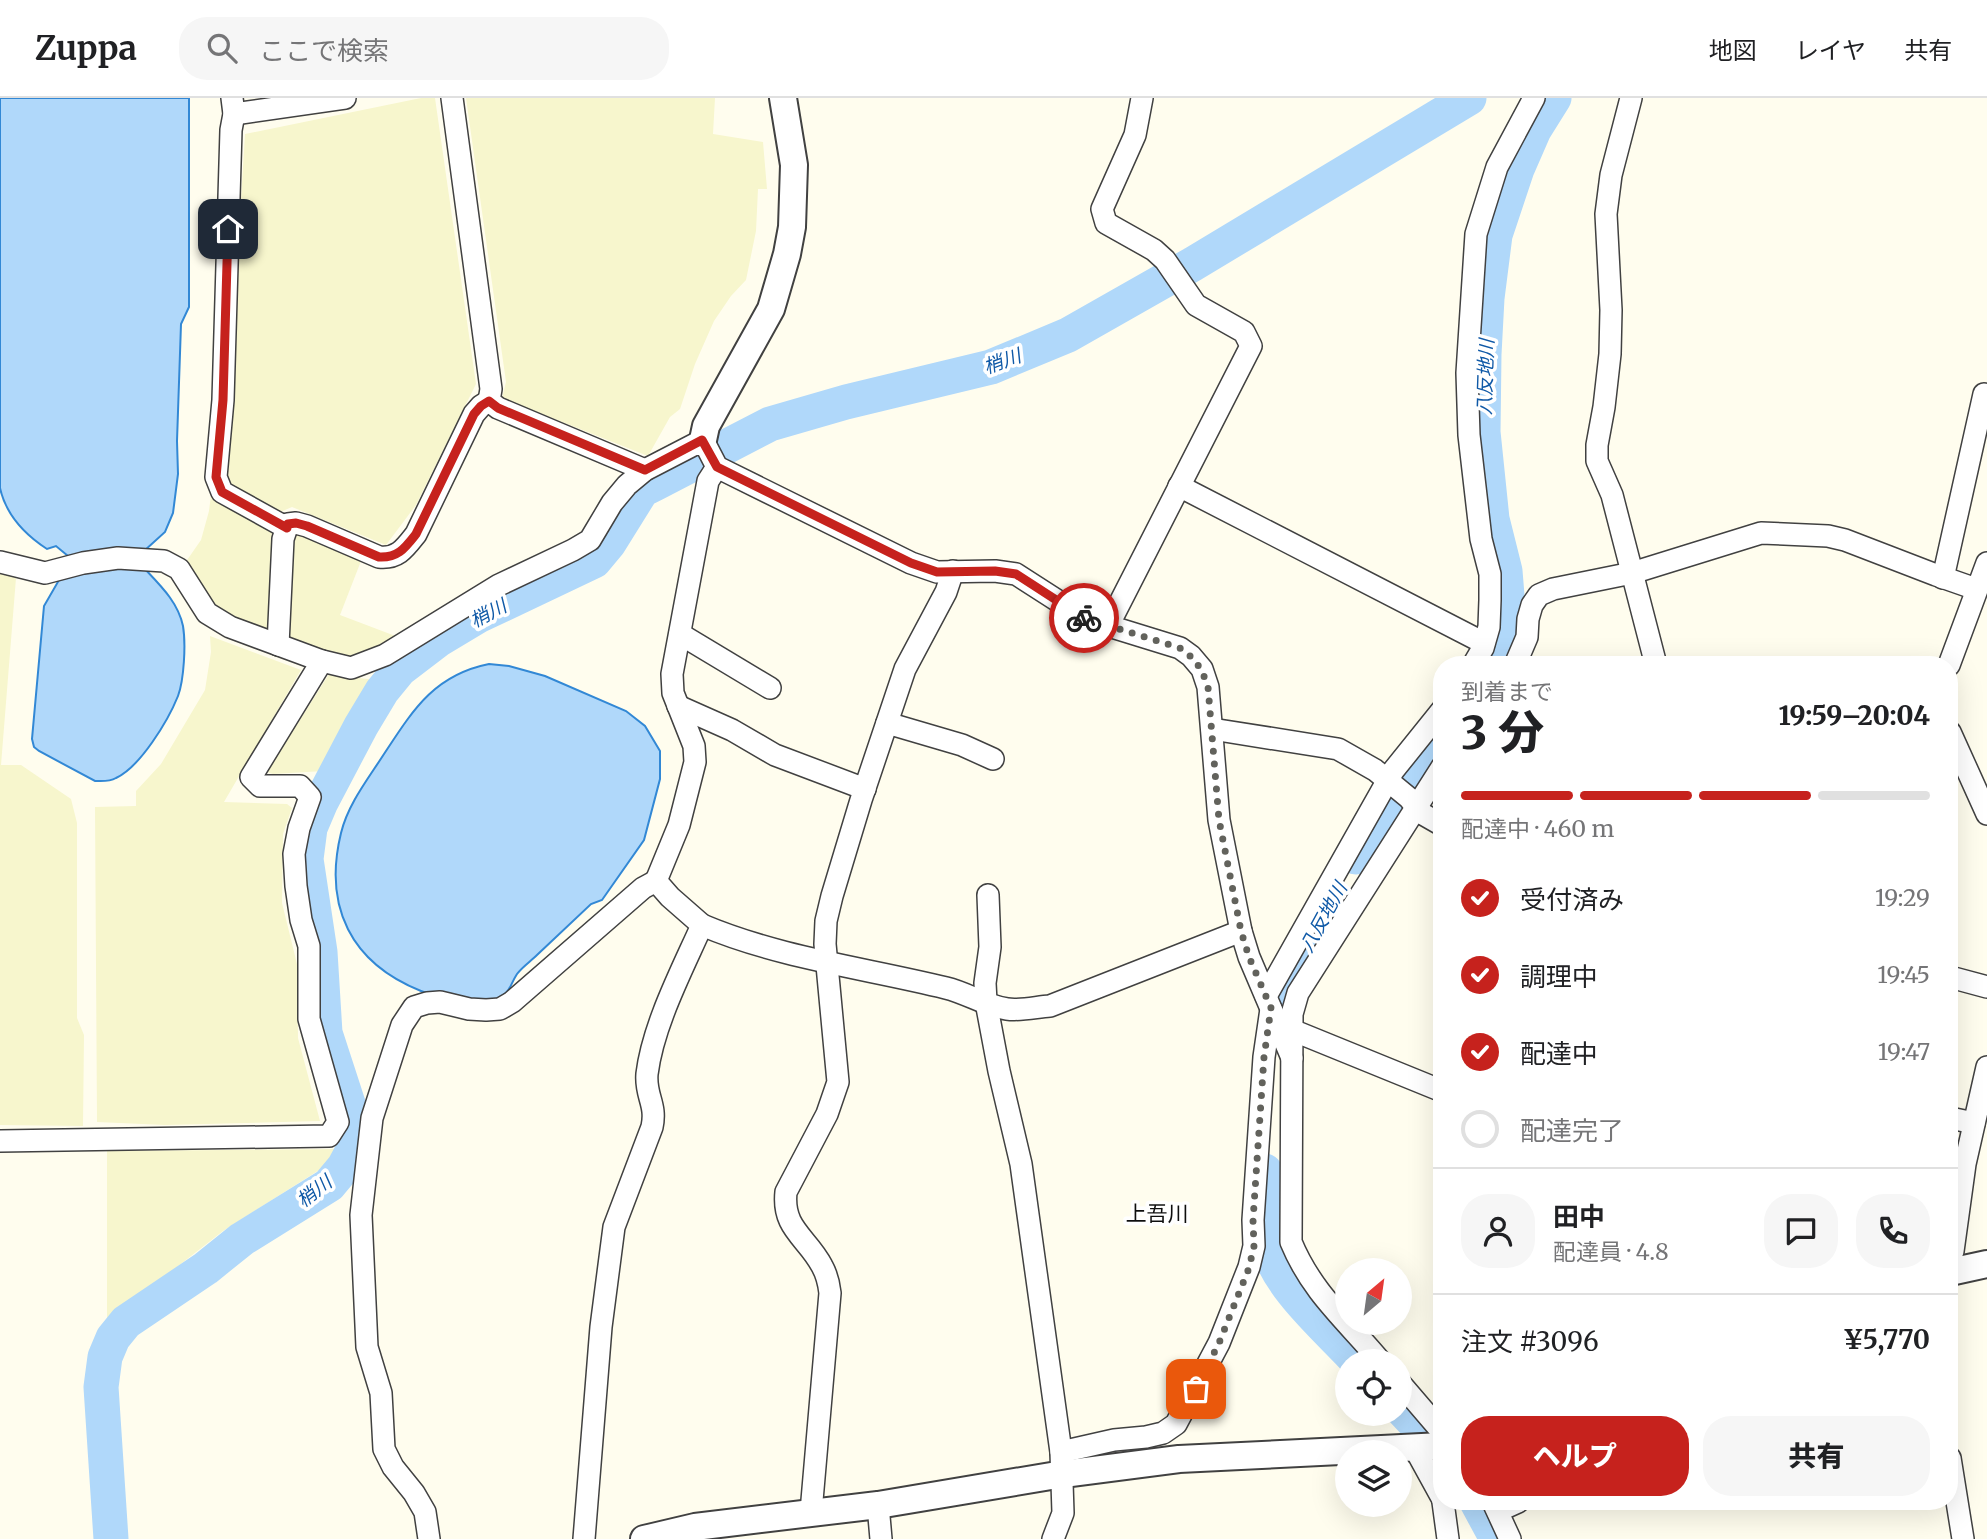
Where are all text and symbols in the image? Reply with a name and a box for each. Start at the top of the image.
search box [179,17,669,80]
text: Zuppa [35,28,137,69]
icon: search [203,29,241,67]
text: ここで検索 [259,34,389,67]
text: 地図 [1709,35,1757,66]
text: レイヤ [1795,35,1866,66]
text: 共有 [1904,35,1952,66]
pin [198,199,258,259]
icon: home [209,210,247,248]
water label: 八反地川 [1472,337,1498,415]
water label: 梢川 [980,343,1026,379]
courier [1049,583,1119,653]
water label: 梢川 [466,593,512,633]
icon: bike [1065,599,1103,637]
text: 到着まで [1461,677,1553,706]
text: 19:59–20:04 [1779,699,1930,732]
text: 3 分 [1461,704,1544,762]
text: 配達中 · 460 m [1461,814,1614,843]
water label: 八反地川 [1294,876,1353,956]
icon: check [1461,879,1499,917]
text: 受付済み [1520,883,1624,916]
text: 19:29 [1875,883,1930,912]
icon: check [1461,956,1499,994]
text: 調理中 [1520,960,1598,993]
text: 19:45 [1877,960,1930,989]
icon: check [1461,1033,1499,1071]
text: 配達中 [1520,1037,1598,1070]
text: 19:47 [1878,1037,1930,1066]
text: 配達完了 [1520,1114,1624,1147]
water label: 梢川 [292,1169,338,1212]
button: person [1461,1194,1535,1268]
button: chat [1764,1194,1838,1268]
button: phone [1856,1194,1930,1268]
district label: 上吾川 [1126,1200,1189,1227]
text: 田中 [1553,1200,1605,1233]
text: 配達員 · 4.8 [1553,1237,1669,1266]
north arrow [1335,1258,1412,1335]
map controls [1335,1258,1412,1517]
text: ¥5,770 [1843,1323,1930,1356]
text: 注文 #3096 [1461,1325,1599,1358]
button: locate [1335,1349,1412,1426]
pin [1166,1359,1226,1419]
icon: bag [1177,1370,1215,1408]
button: ヘルプ [1461,1416,1689,1496]
button: 共有 [1703,1416,1930,1496]
button: layers [1335,1440,1412,1517]

